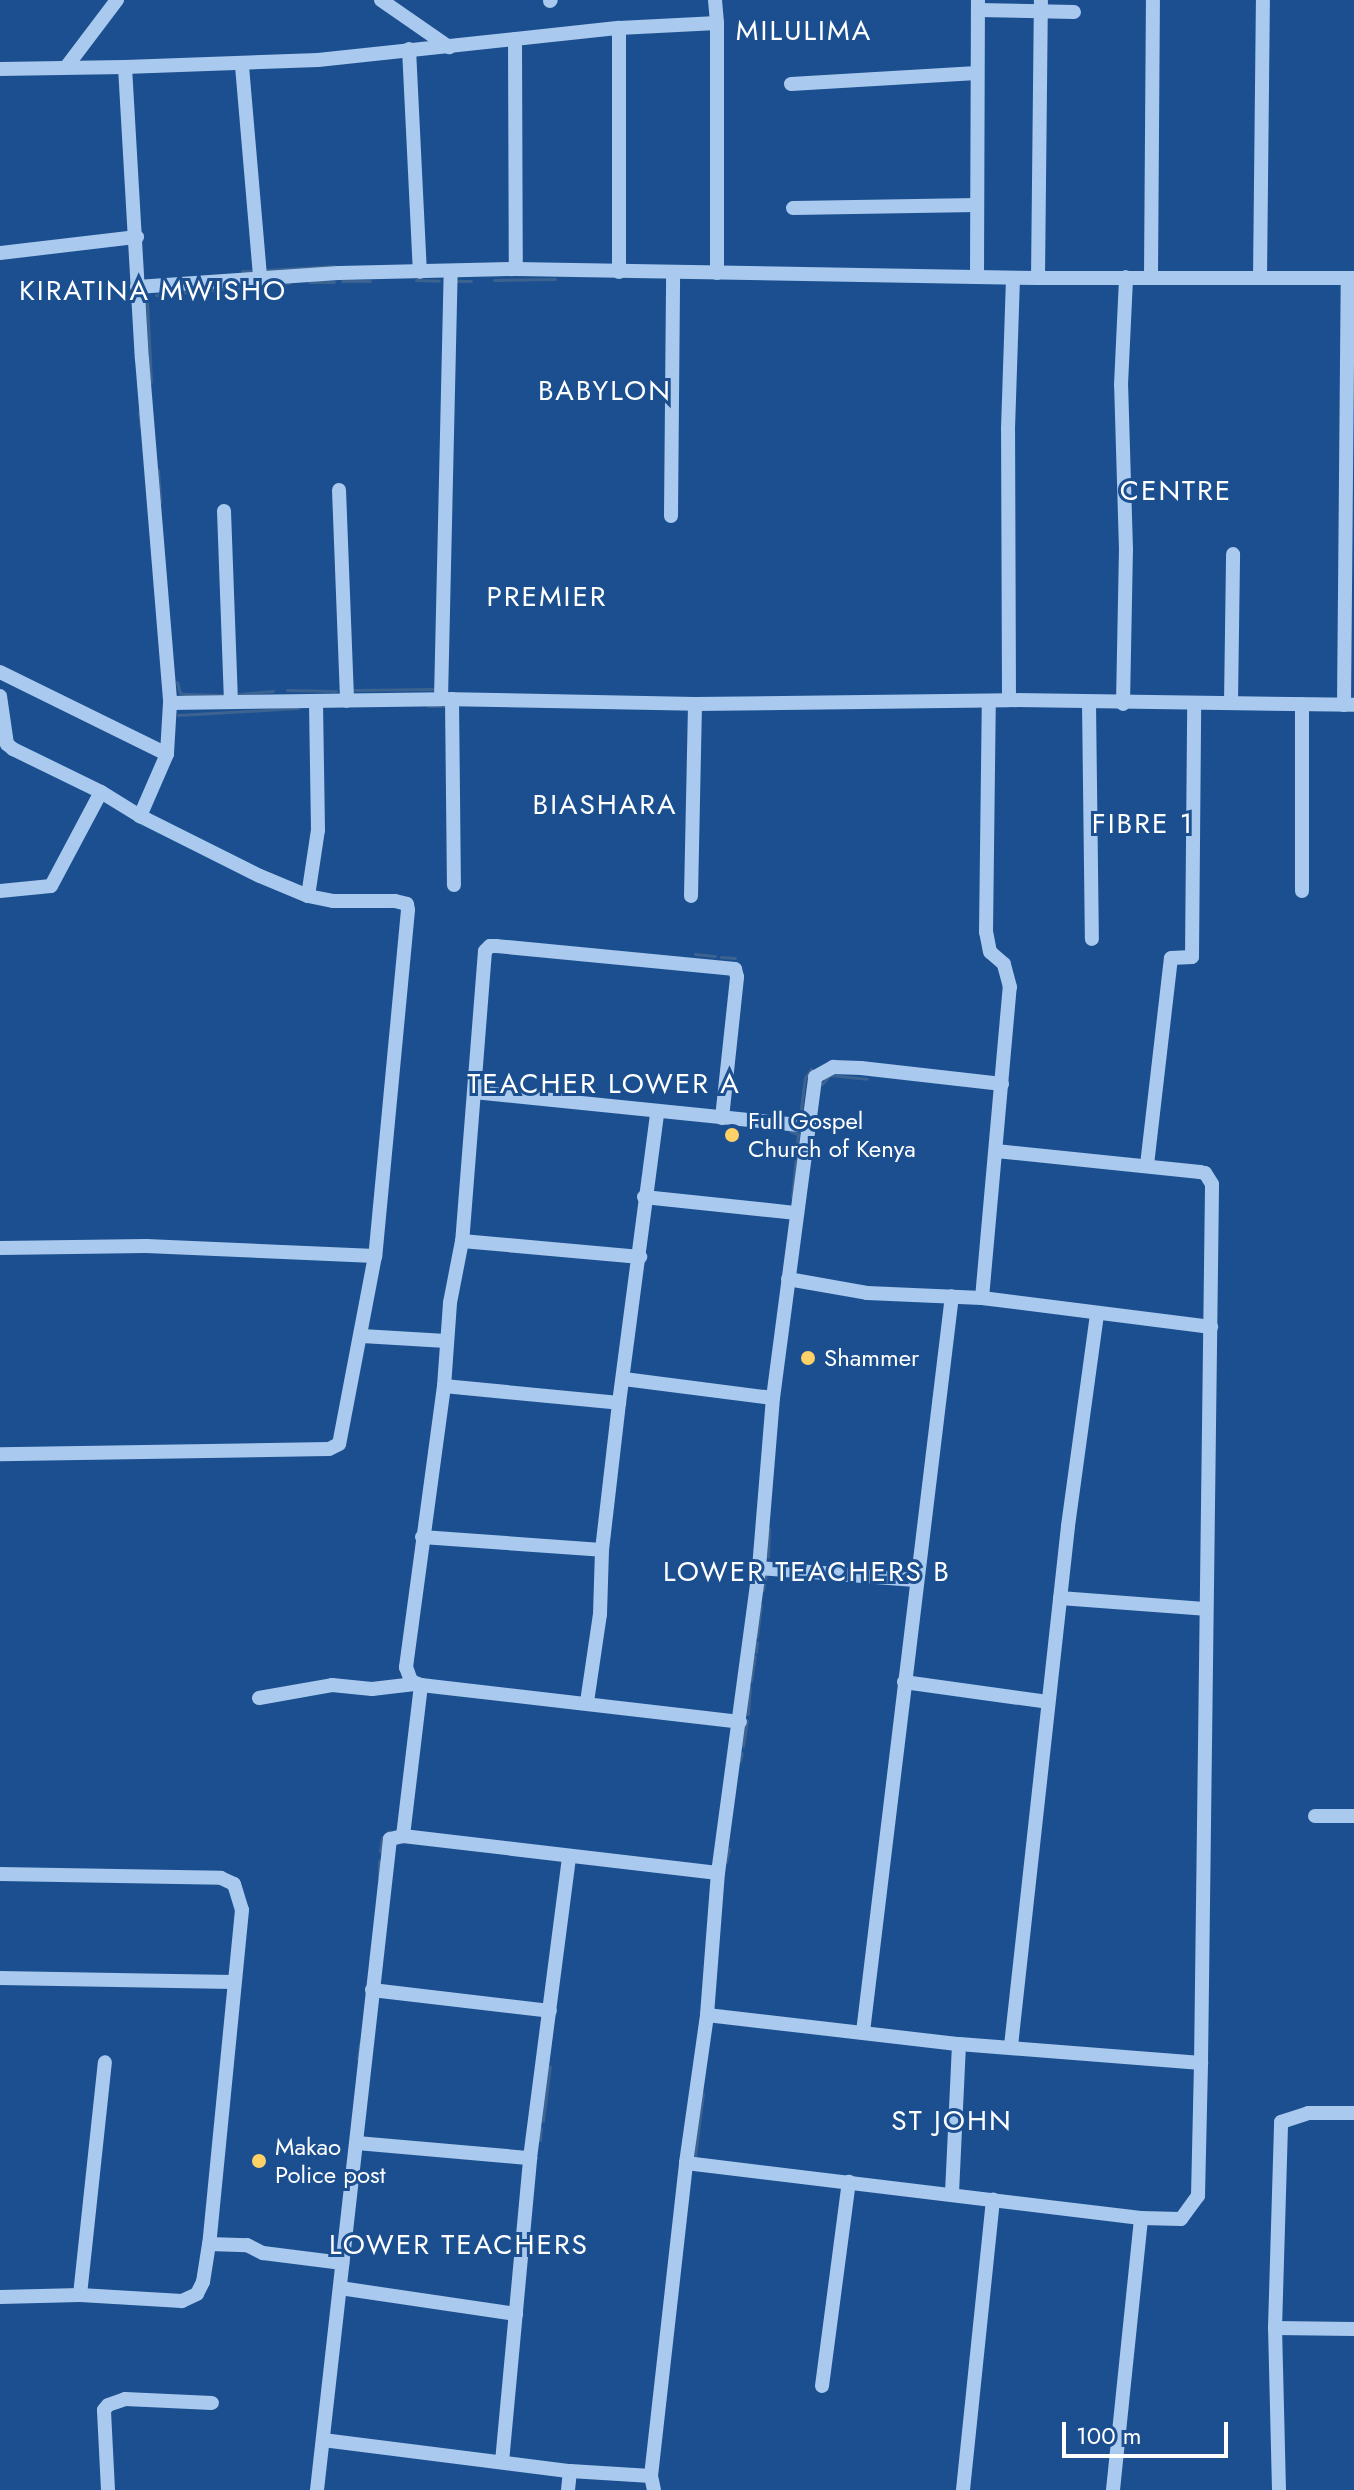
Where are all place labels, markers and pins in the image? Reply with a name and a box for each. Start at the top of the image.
place label: Full Gospel Church of Kenya [748,1107,916,1163]
marker: Full Gospel Church of Kenya [723,1126,741,1144]
place label: Shammer [824,1344,919,1372]
marker: Shammer [799,1349,817,1367]
place label: Makao Police post [275,2133,386,2189]
marker: Makao Police post [250,2152,268,2170]

